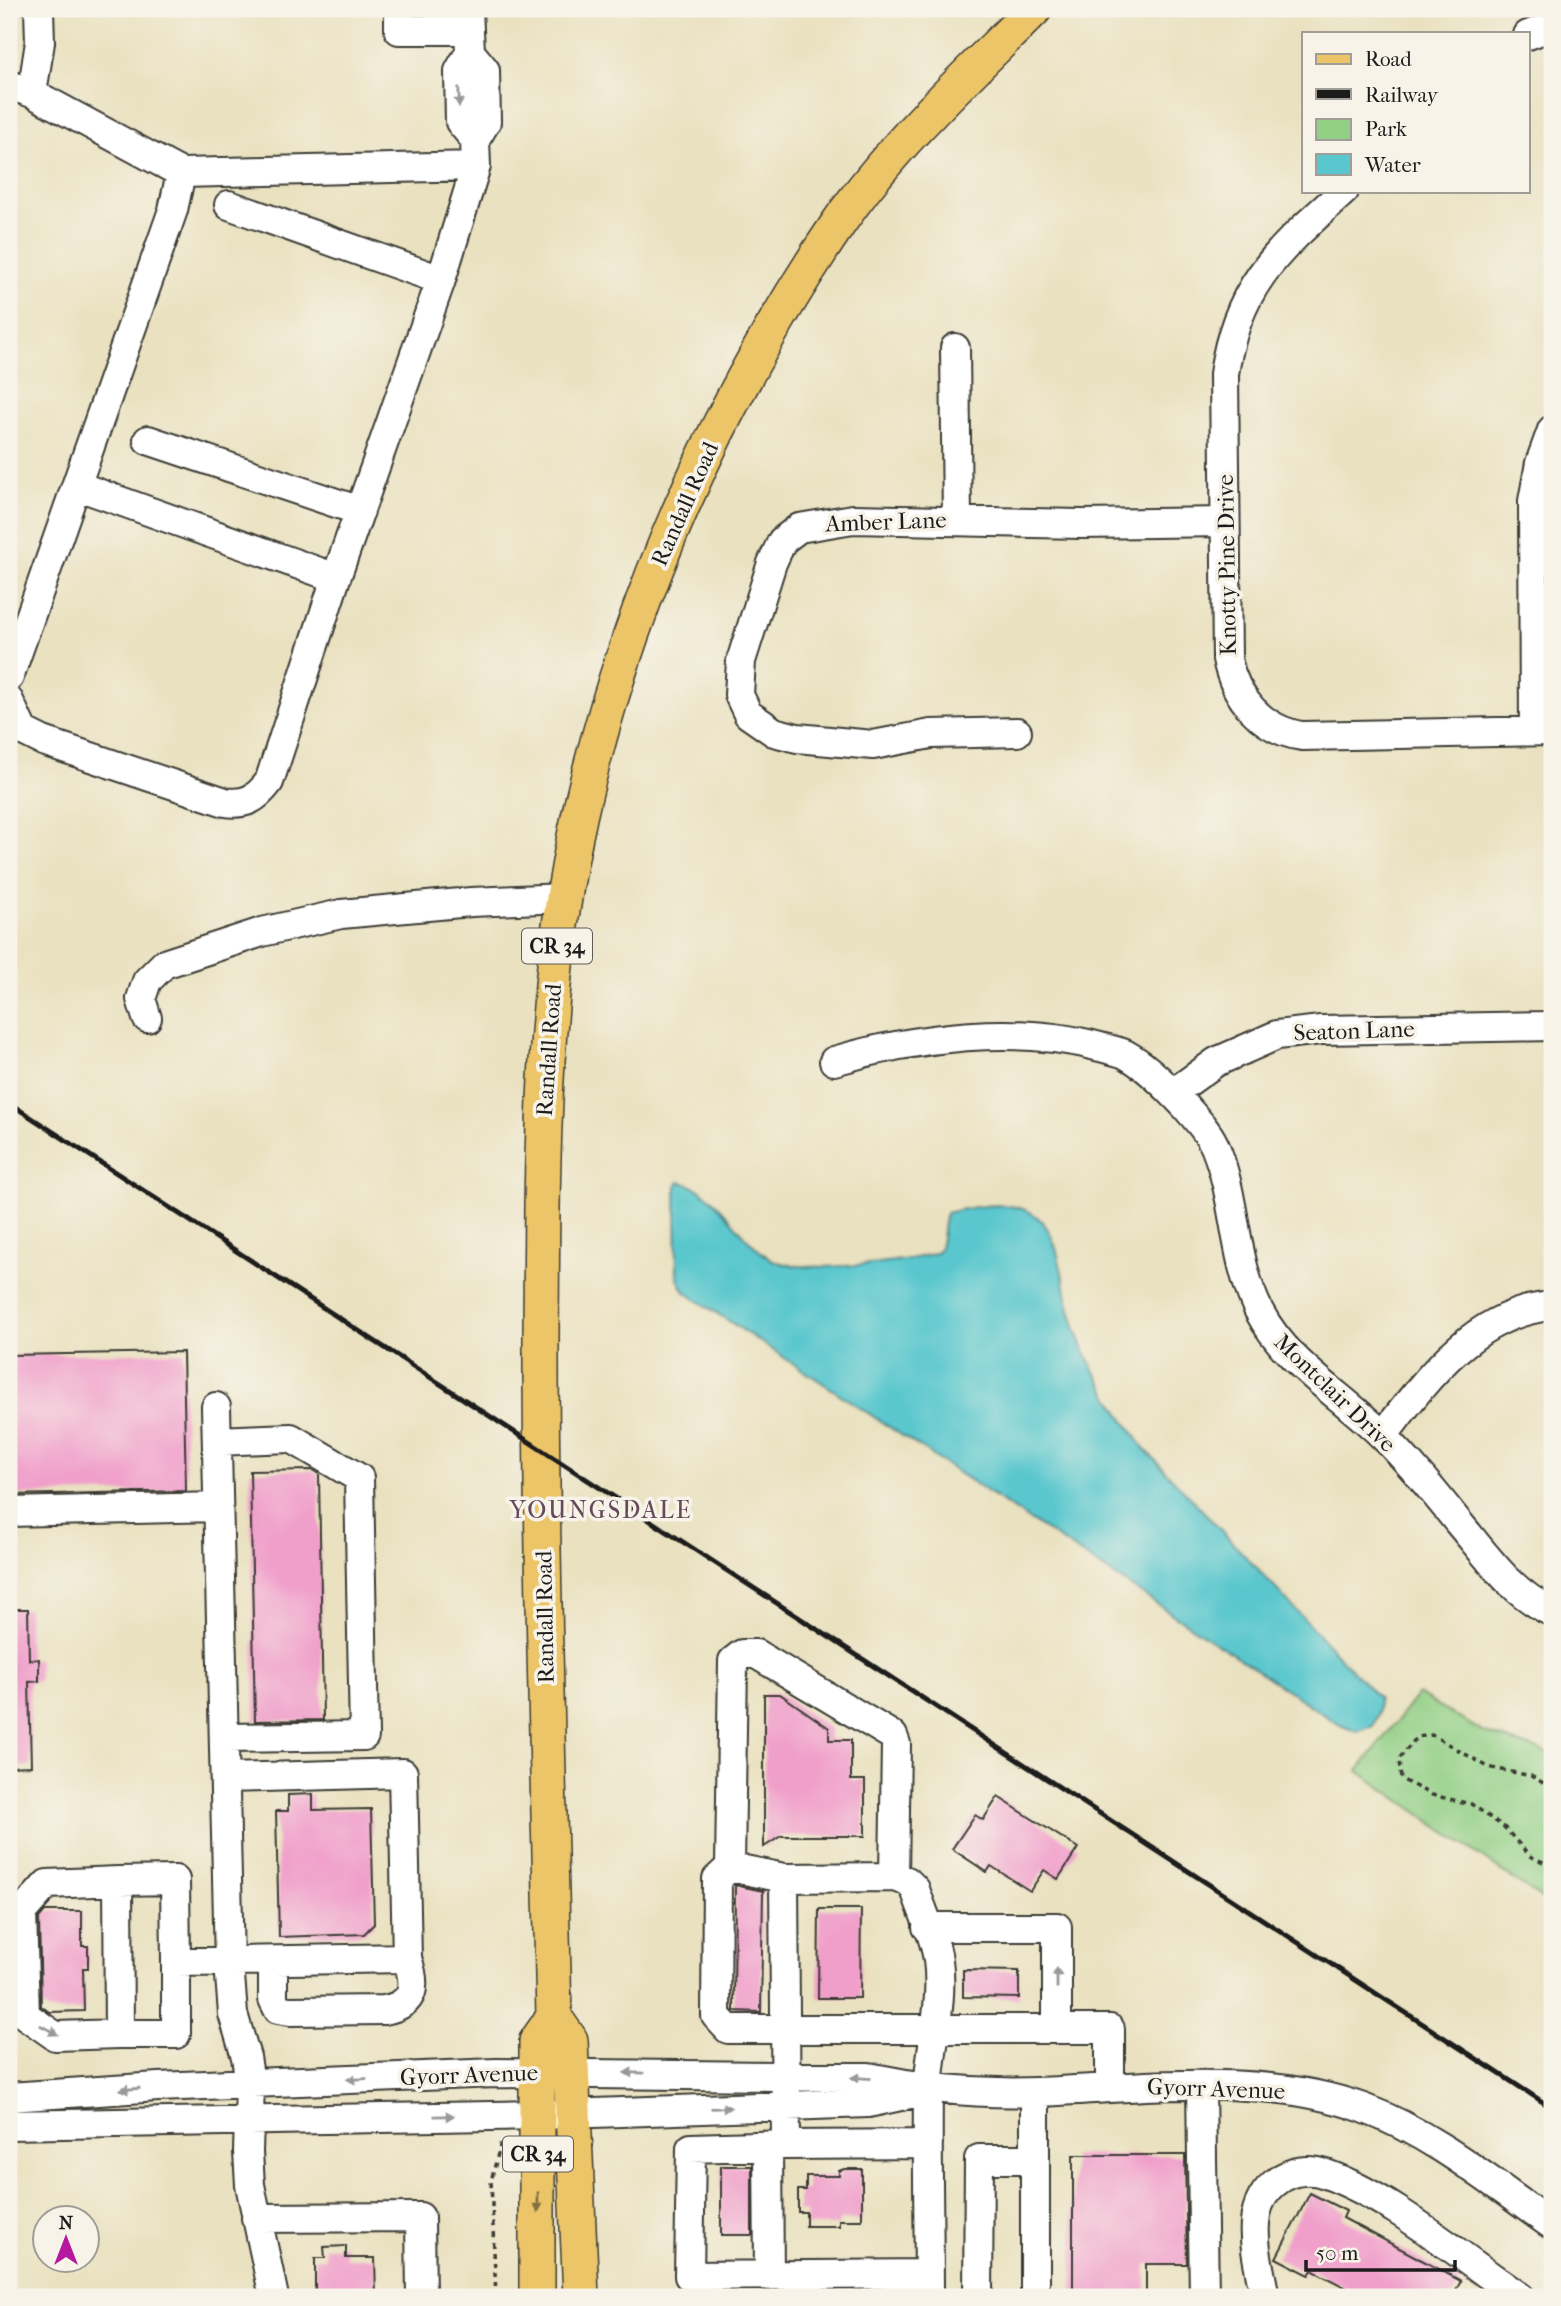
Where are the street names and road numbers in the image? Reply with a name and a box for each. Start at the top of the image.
street label: Randall Road [646,437,725,570]
street label: Knotty Pine Drive [1212,474,1242,656]
street label: Amber Lane [824,506,947,538]
road number: CR 34 [522,928,592,964]
street label: Randall Road [531,982,567,1117]
street label: Seaton Lane [1293,1015,1415,1047]
street label: Montclair Drive [1269,1328,1401,1458]
street label: Randall Road [530,1550,560,1684]
street label: Gyorr Avenue [399,2059,539,2091]
street label: Gyorr Avenue [1146,2073,1286,2105]
road number: CR 34 [503,2136,573,2172]

